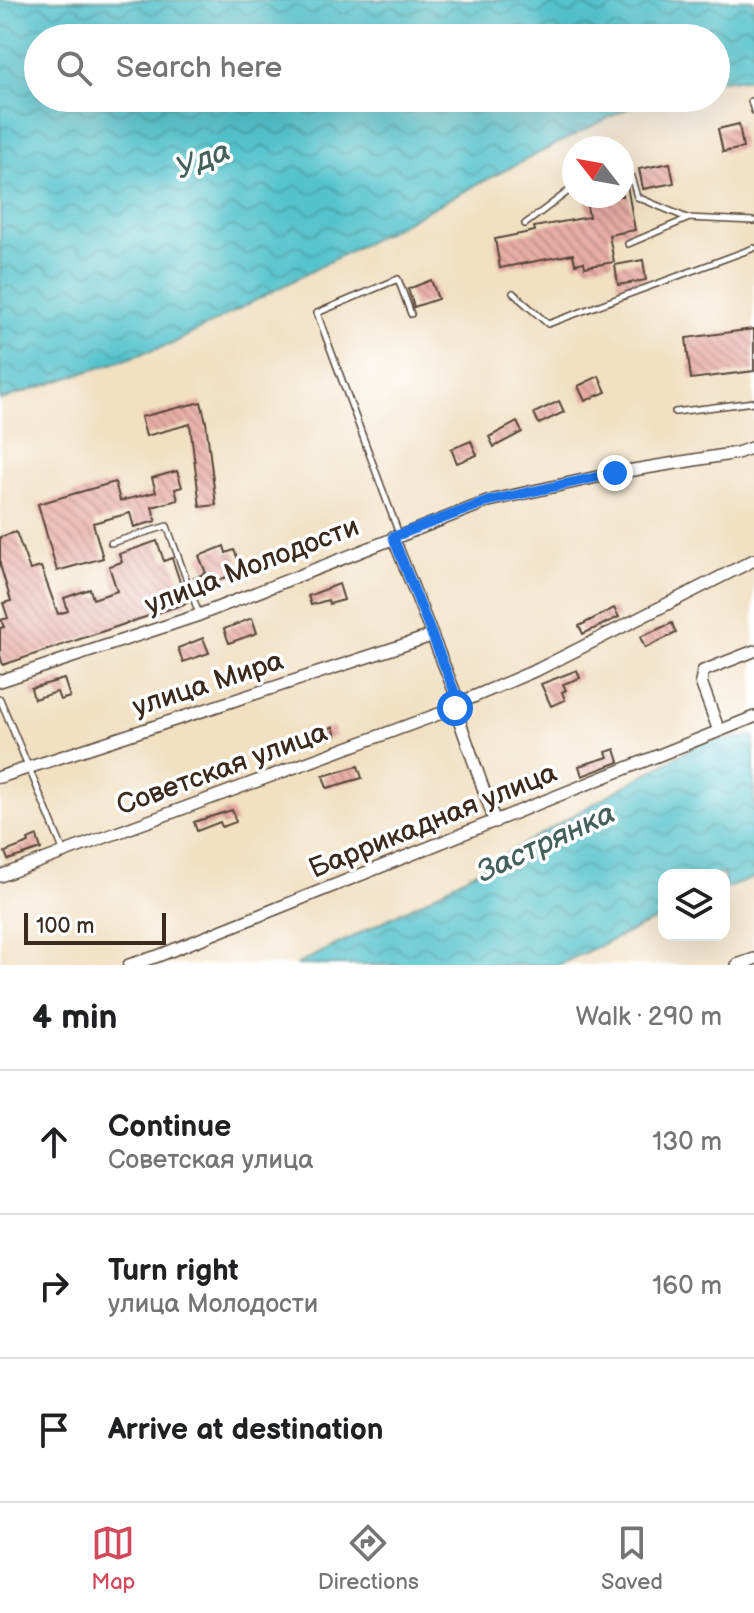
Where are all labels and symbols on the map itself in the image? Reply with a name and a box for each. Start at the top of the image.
water label: Уда [170,133,236,187]
north arrow [562,136,634,208]
route end [597,455,633,491]
street label: улица Молодости [140,510,364,622]
street label: улица Мира [129,644,288,724]
route start [437,690,473,726]
street label: Советская улица [112,715,332,822]
street label: Баррикадная улица [304,756,562,886]
water label: Застрянка [471,795,621,891]
scale bar [24,909,166,945]

